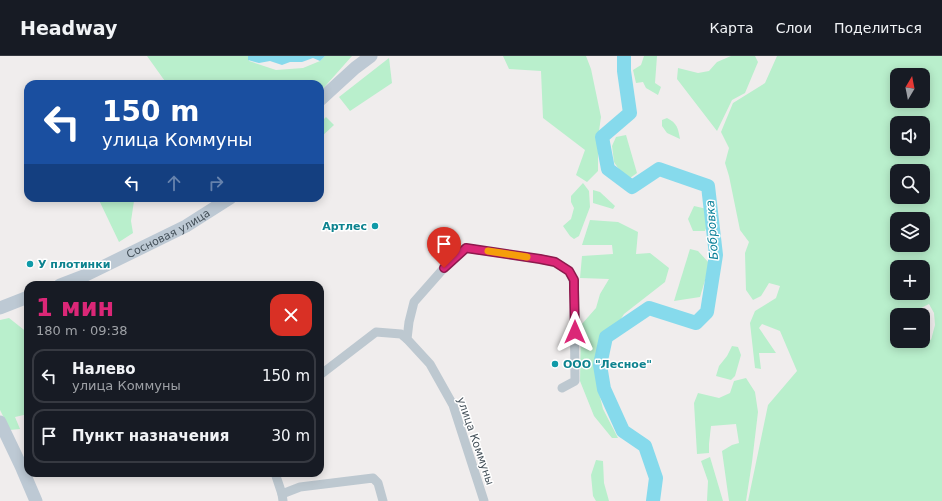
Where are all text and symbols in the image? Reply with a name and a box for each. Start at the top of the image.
text: Headway [20,17,117,39]
text: Карта [710,20,754,36]
text: Слои [776,20,812,36]
text: Поделиться [834,20,922,36]
north arrow [890,68,930,108]
map controls [890,68,930,348]
text: 150 m [102,95,199,128]
icon: left [36,96,88,148]
button: sound [890,116,930,156]
text: улица Коммуны [102,129,252,150]
button: search [890,164,930,204]
icon: left [121,172,143,194]
icon: ahead [163,172,185,194]
icon: right [205,172,227,194]
water label: Бобровка [703,200,721,260]
street label: Сосновая улица [124,206,213,261]
button: layers [890,212,930,252]
place label: Артлес [322,220,367,233]
marker: Артлес [370,221,380,231]
pin [427,227,461,268]
icon: arrive [433,233,455,255]
place label: У плотинки [38,258,110,271]
marker: У плотинки [25,259,35,269]
button: + [890,260,930,300]
text: 1 мин [36,294,114,322]
button: close [270,294,312,336]
button: − [890,308,930,348]
position arrow [554,311,596,353]
text: 180 m · 09:38 [36,323,127,338]
place label: ООО "Лесное" [563,358,652,371]
marker: ООО "Лесное" [550,359,560,369]
text: Налево [72,360,136,378]
icon: left [38,365,60,387]
text: 150 m [262,367,310,385]
text: улица Коммуны [72,378,181,393]
street label: улица Коммуны [454,396,497,487]
icon: arrive [38,425,60,447]
text: Пункт назначения [72,427,229,445]
text: 30 m [272,427,310,445]

